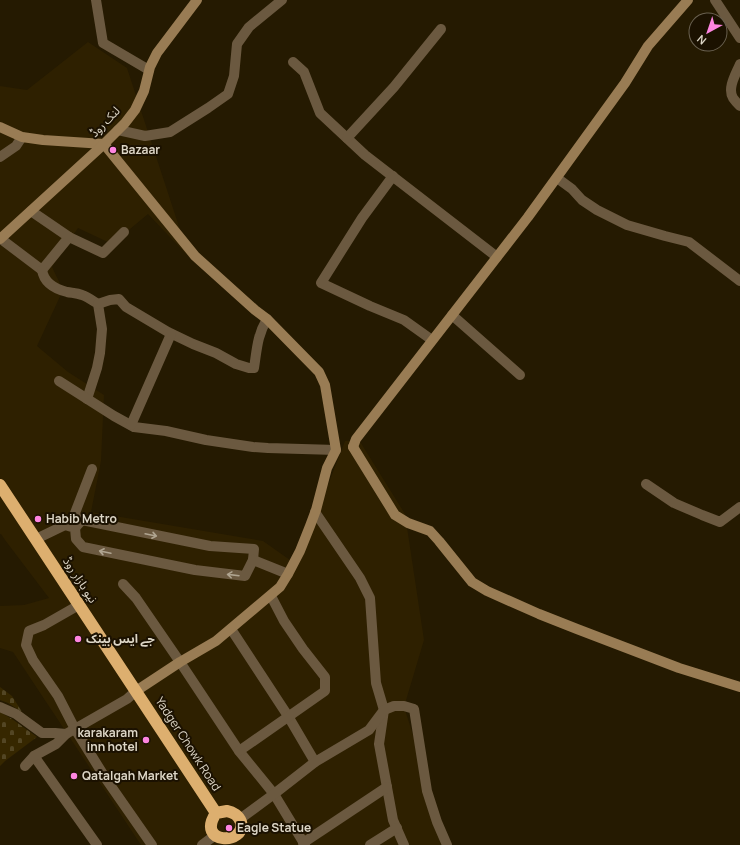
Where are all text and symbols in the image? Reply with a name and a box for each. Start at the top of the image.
north arrow [688,12,728,52]
text: N [693,32,709,48]
street label: لنک روڈ [86,102,124,141]
place label: Bazaar [121,141,160,158]
marker: Bazaar [108,145,118,155]
place label: Habib Metro [46,510,117,527]
marker: Habib Metro [33,514,43,524]
one-way arrow [144,531,157,539]
one-way arrow [99,547,112,555]
street label: نیو بازار روڈ [59,553,102,606]
one-way arrow [227,571,240,578]
place label: جے ایس بینک [86,630,155,647]
marker: جے ایس بینک [73,634,83,644]
street label: Yadger Chowk Road [152,693,225,794]
place label: karakaram inn hotel [77,724,138,755]
marker: karakaram inn hotel [141,735,151,745]
place label: Qatalgah Market [82,767,178,784]
marker: Qatalgah Market [69,771,79,781]
place label: Eagle Statue [237,819,311,836]
marker: Eagle Statue [224,823,234,833]

